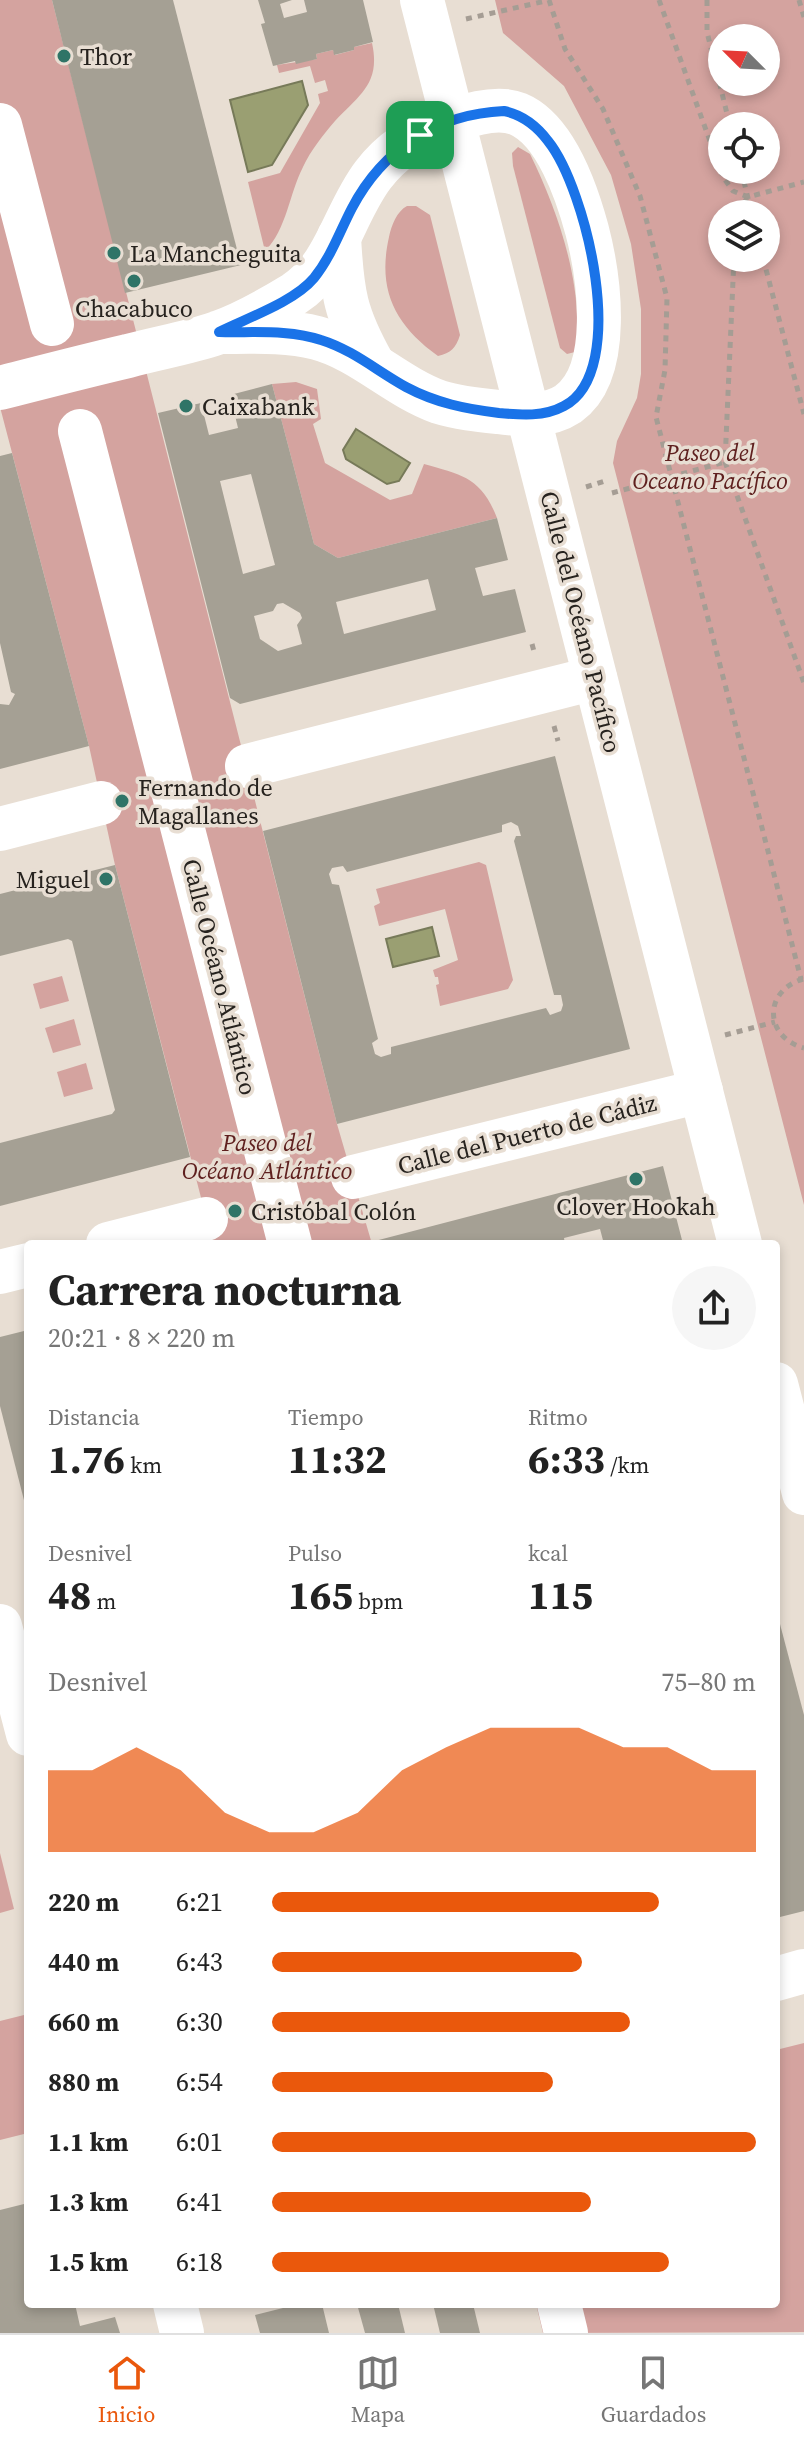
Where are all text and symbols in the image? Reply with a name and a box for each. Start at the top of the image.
north arrow [708,24,780,96]
map controls [708,24,780,272]
place label: Thor [80,40,132,73]
marker: Thor [55,47,73,65]
pin [386,101,454,169]
button: locate [708,112,780,184]
icon: arrive [398,113,442,157]
button: layers [708,200,780,272]
place label: La Mancheguita [130,237,302,270]
marker: La Mancheguita [105,244,123,262]
marker: Chacabuco [125,272,143,290]
place label: Chacabuco [75,292,193,325]
place label: Caixabank [202,390,316,423]
marker: Caixabank [177,397,195,415]
park label: Paseo del Oceano Pacífico [632,436,788,497]
street label: Calle del Océano Pacífico [532,488,630,756]
place label: Fernando de Magallanes [138,771,273,832]
marker: Fernando de Magallanes [113,792,131,810]
street label: Calle Océano Atlántico [175,856,265,1098]
place label: Miguel [16,863,90,896]
marker: Miguel [97,870,115,888]
street label: Calle del Puerto de Cádiz [394,1086,660,1182]
park label: Paseo del Océano Atlántico [182,1126,353,1187]
marker: Clover Hookah [627,1170,645,1188]
place label: Clover Hookah [556,1190,716,1223]
place label: Cristóbal Colón [251,1195,416,1228]
marker: Cristóbal Colón [226,1202,244,1220]
text: Carrera nocturna [48,1259,401,1320]
button: share [672,1266,756,1350]
text: 20:21 · 8 × 220 m [48,1320,235,1356]
text: Distancia [48,1402,140,1432]
text: Tiempo [288,1402,363,1432]
text: Ritmo [528,1402,588,1432]
text: 1.76 [48,1432,125,1486]
text: 11:32 [288,1432,387,1486]
text: 6:33 [528,1432,605,1486]
text: km [125,1450,162,1480]
text: /km [605,1450,649,1480]
text: Desnivel [48,1538,132,1568]
text: Pulso [288,1538,342,1568]
text: kcal [528,1538,568,1568]
text: 48 [48,1568,91,1622]
text: 165 [288,1568,353,1622]
text: 115 [528,1568,593,1622]
text: m [91,1586,116,1616]
text: bpm [353,1586,403,1616]
text: Desnivel [48,1664,147,1700]
text: 75–80 m [661,1664,756,1700]
text: 220 m [48,1884,119,1920]
text: 6:21 [176,1884,223,1920]
text: 440 m [48,1944,119,1980]
text: 6:43 [176,1944,223,1980]
text: 660 m [48,2004,119,2040]
text: 6:30 [176,2004,223,2040]
text: 880 m [48,2064,119,2100]
text: 6:54 [176,2064,223,2100]
text: 1.1 km [48,2124,129,2160]
text: 6:01 [176,2124,223,2160]
text: 1.3 km [48,2184,129,2220]
text: 6:41 [176,2184,223,2220]
text: 1.5 km [48,2244,129,2280]
text: 6:18 [176,2244,223,2280]
tab: Inicio [98,2351,155,2429]
tab: Mapa [351,2351,405,2429]
tab: Guardados [601,2351,706,2429]

